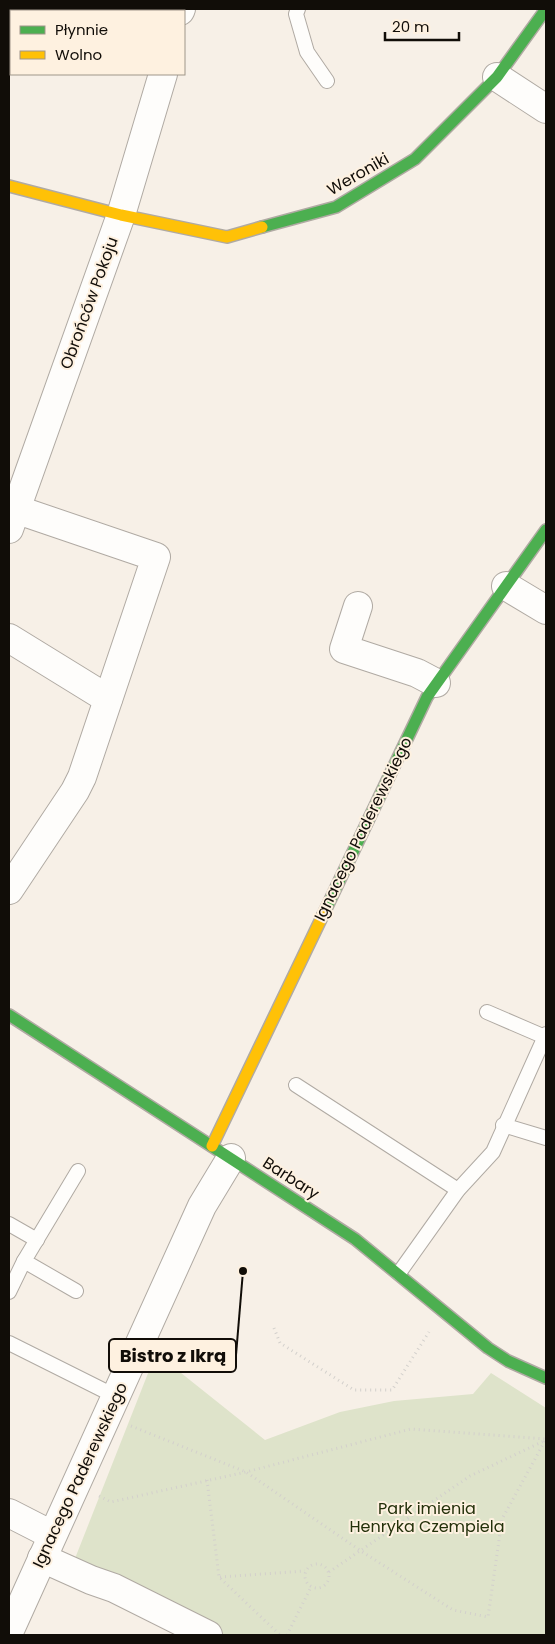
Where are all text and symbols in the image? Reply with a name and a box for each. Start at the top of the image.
legend [10,10,185,75]
scale bar [385,10,459,42]
text: 20 m [392,16,430,37]
text: Płynnie [55,19,108,40]
text: Wolno [55,44,102,65]
street label: Weroniki [323,147,393,201]
street label: Obrońców Pokoju [54,234,124,372]
street label: Ignacego Paderewskiego [308,733,418,925]
street label: Barbary [258,1151,324,1205]
callout: Bistro z Ikrą [109,1339,236,1372]
text: Bistro z Ikrą [120,1343,226,1368]
street label: Ignacego Paderewskiego [27,1379,133,1571]
park label: Park imienia Henryka Czempiela [350,1497,505,1538]

